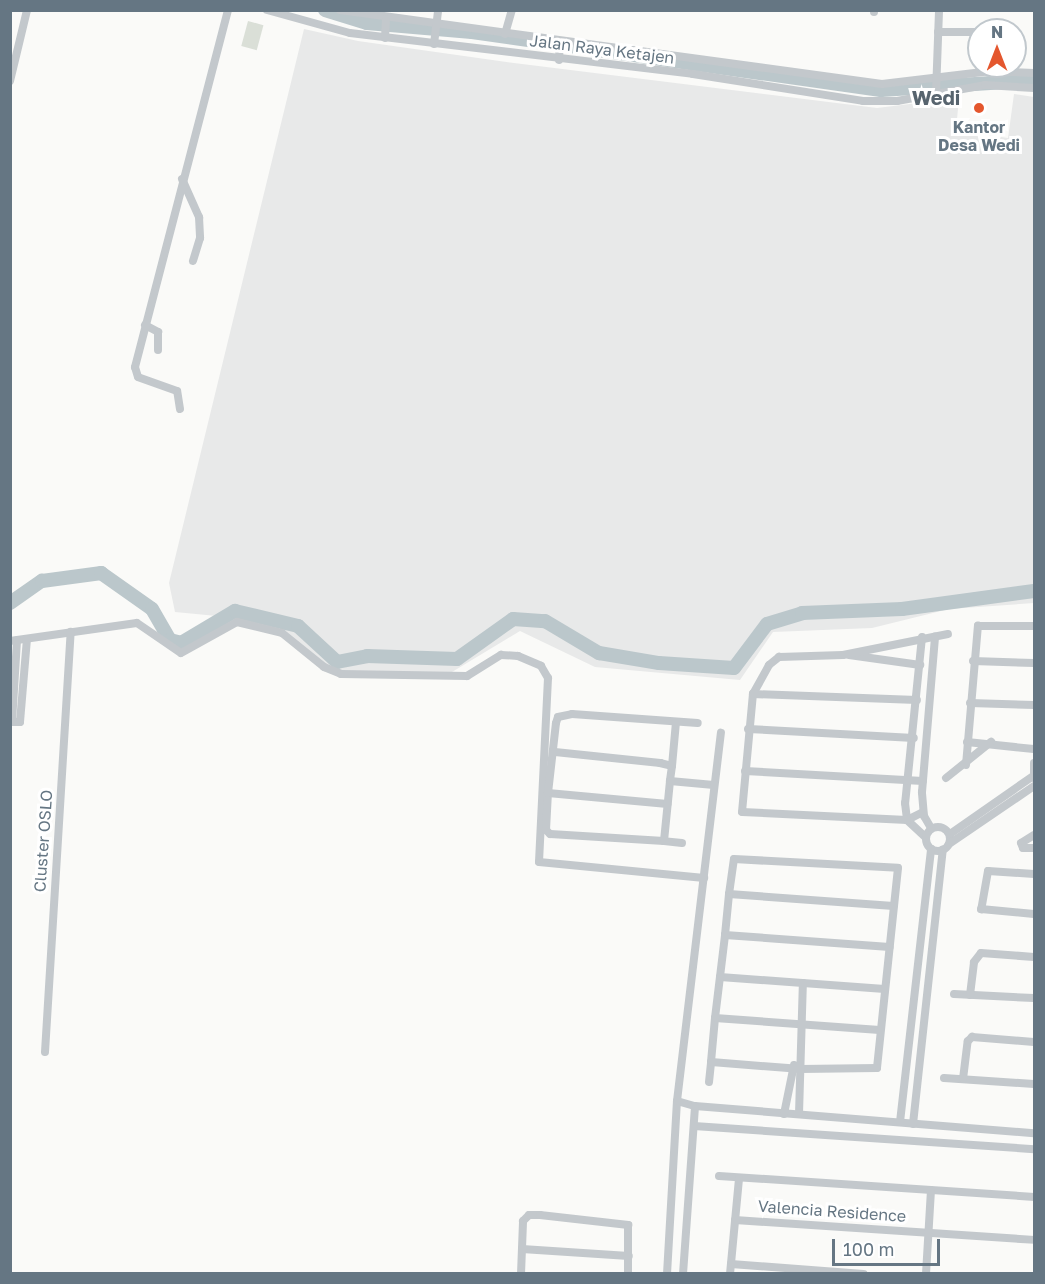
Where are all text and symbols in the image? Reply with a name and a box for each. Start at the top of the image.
north arrow [967,18,1027,78]
text: N [991,22,1003,42]
street label: Jalan Raya Ketajen [529,31,675,67]
district label: Wedi [912,85,960,109]
marker: Kantor Desa Wedi [972,101,986,115]
place label: Kantor Desa Wedi [938,117,1020,155]
street label: Cluster OSLO [30,789,56,893]
street label: Valencia Residence [757,1196,907,1226]
scale bar [835,1227,943,1265]
text: 100 m [843,1238,894,1260]

